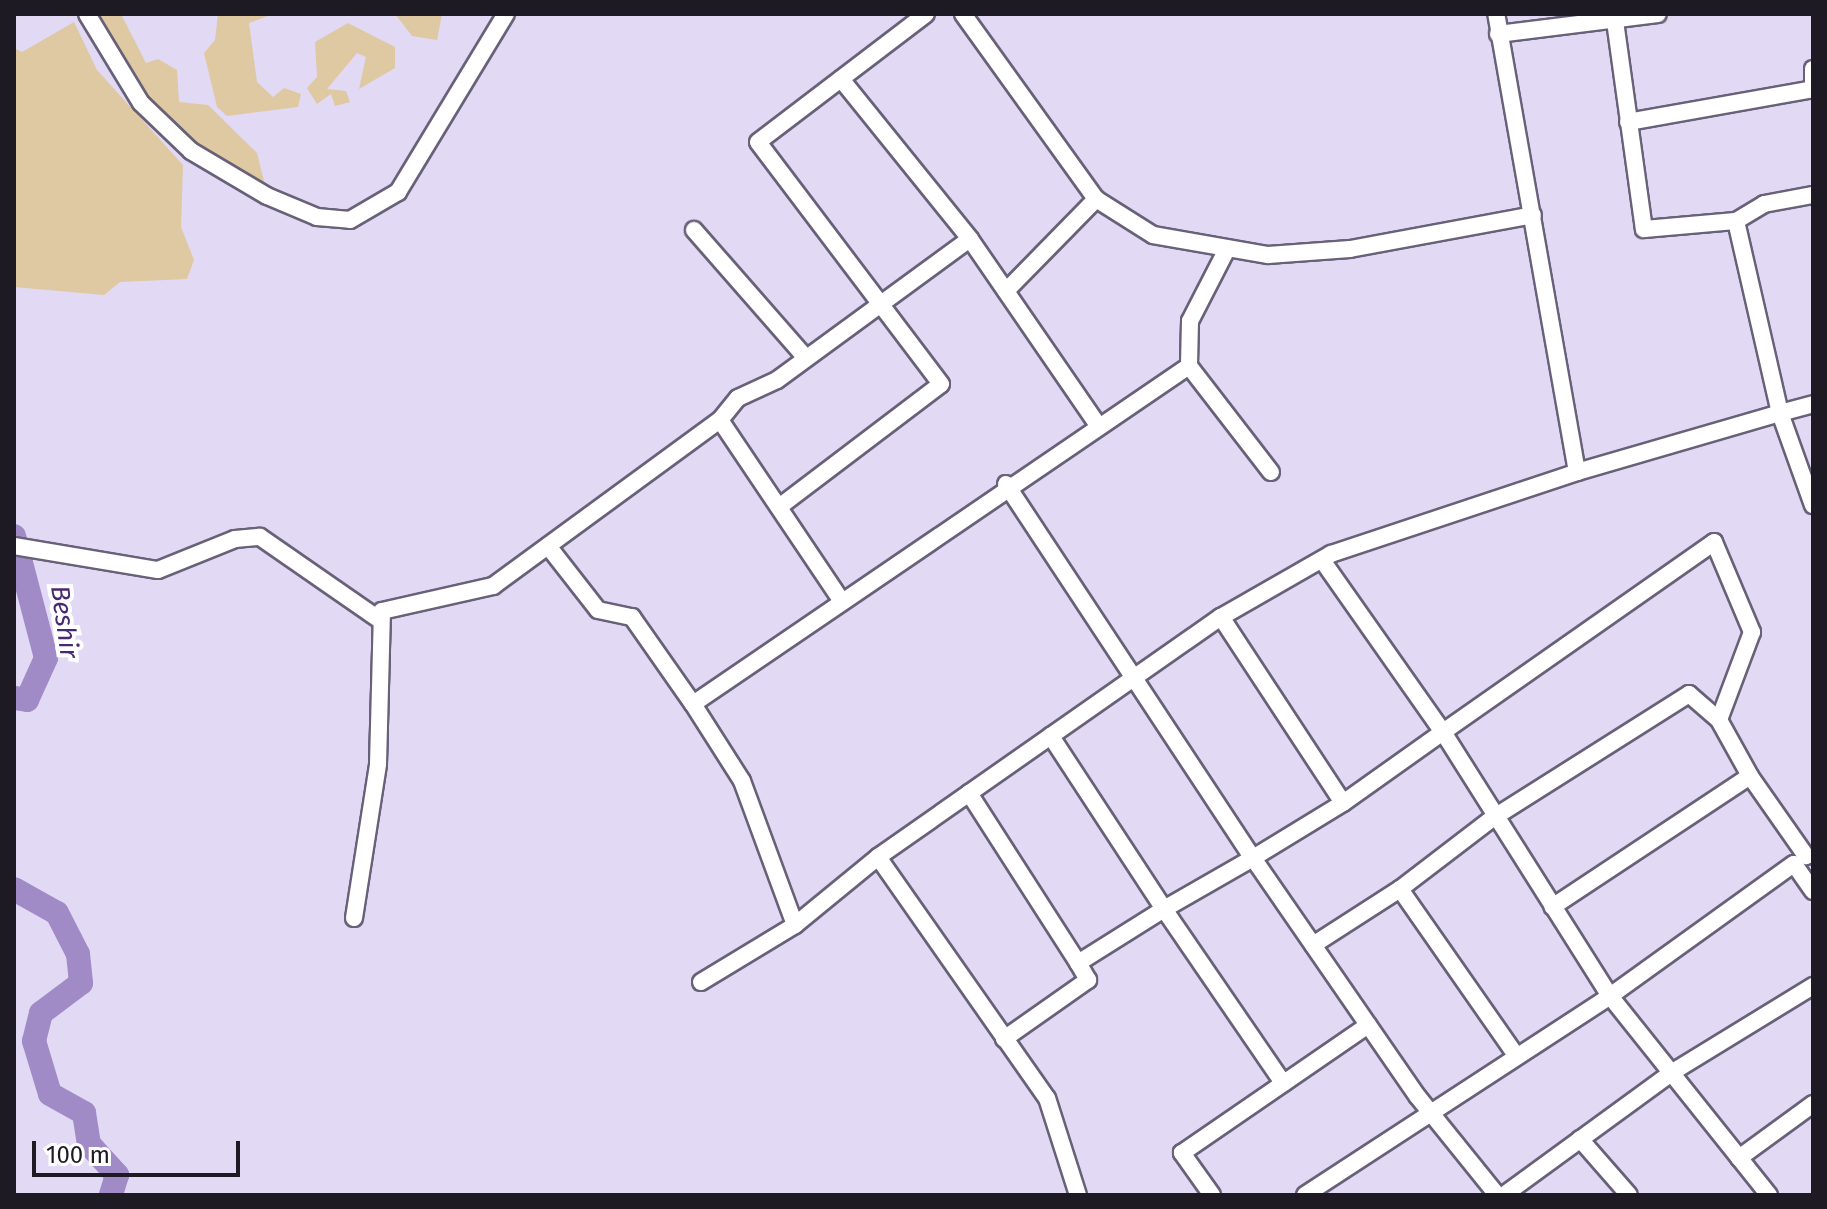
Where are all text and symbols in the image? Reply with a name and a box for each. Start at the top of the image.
water label: Beshir [43,584,85,660]
scale bar [36,1125,244,1175]
text: 100 m [46,1141,110,1169]

